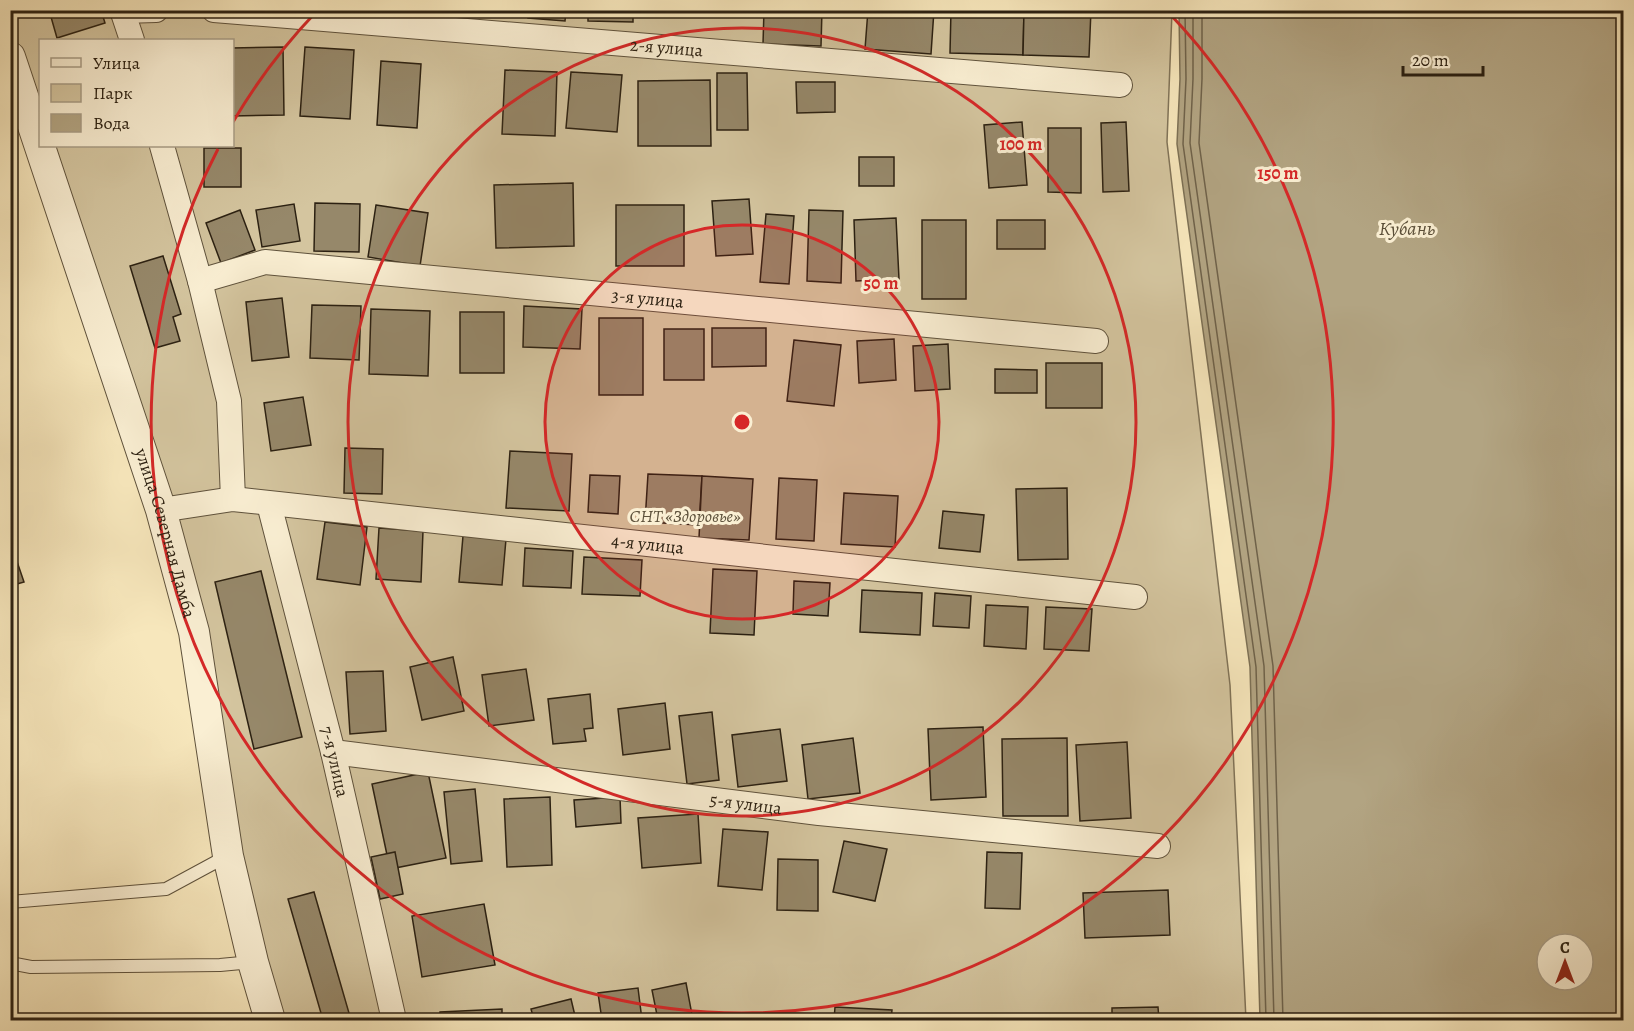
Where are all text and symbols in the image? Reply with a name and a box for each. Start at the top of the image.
street label: 2-я улица [629,32,705,62]
legend [39,39,234,147]
scale bar [1403,39,1482,77]
text: 20 m [1412,48,1449,72]
text: Улица [93,51,141,75]
text: Парк [93,81,133,105]
text: Вода [93,111,131,135]
text: 100 m [1000,132,1042,156]
text: 150 m [1257,161,1299,185]
water label: Кубань [1379,215,1435,242]
text: 50 m [864,271,898,295]
street label: 3-я улица [610,283,685,314]
centre of rings [732,412,752,432]
street label: улица Северная Дамба [129,444,202,621]
park label: СНТ «Здоровье» [629,504,741,528]
street label: 4-я улица [610,528,686,560]
street label: 7-я улица [315,724,355,800]
street label: 5-я улица [708,787,784,820]
north arrow [1535,932,1595,992]
text: С [1560,937,1570,959]

